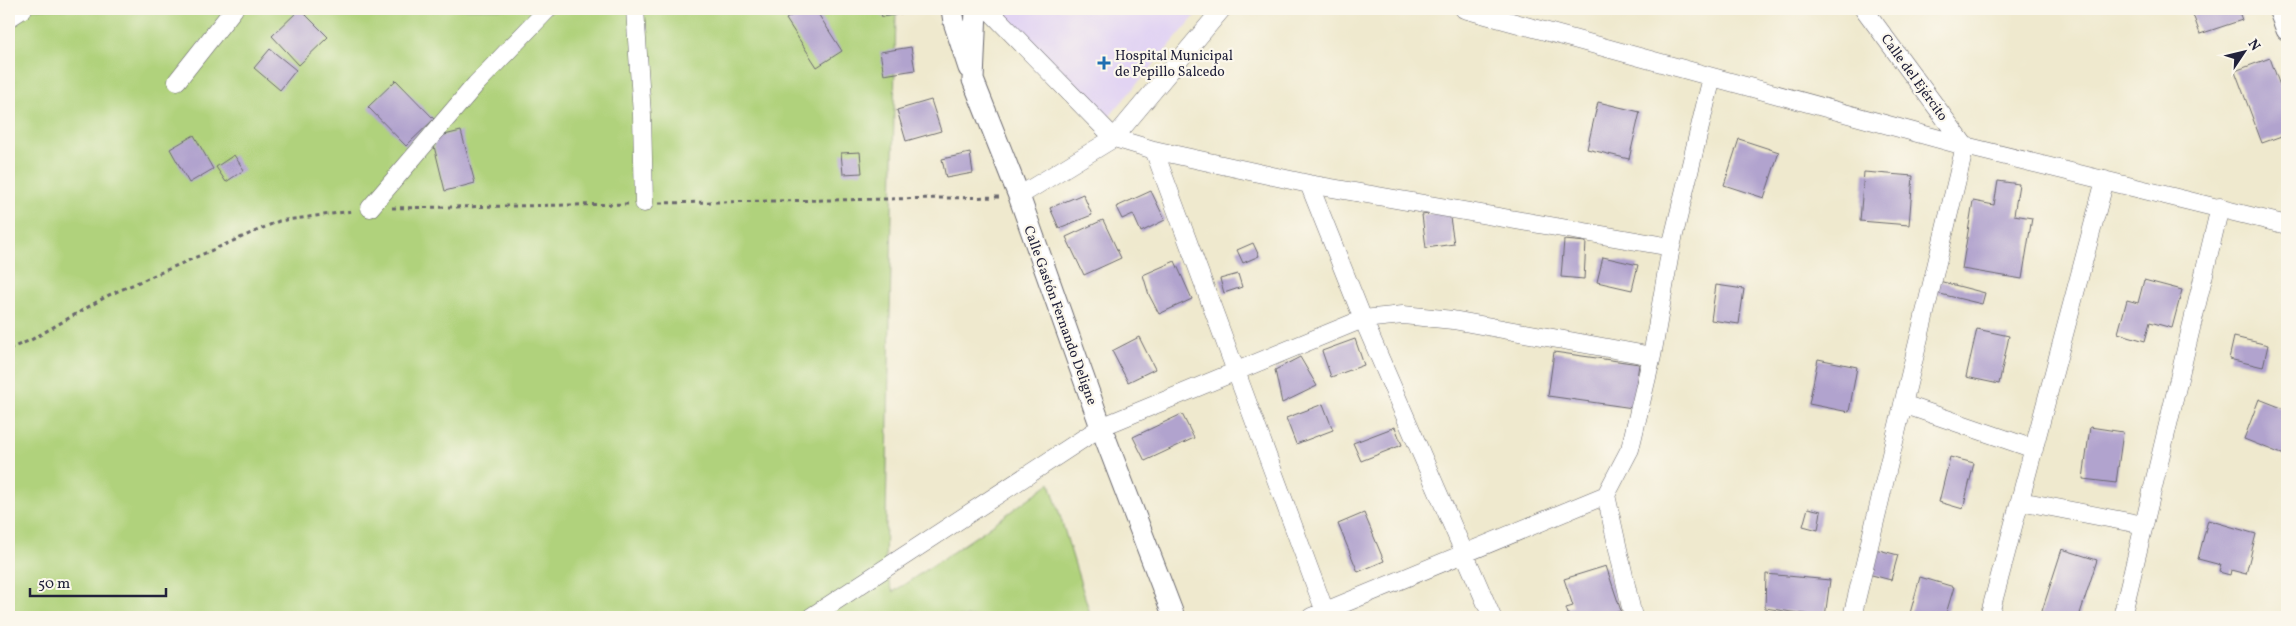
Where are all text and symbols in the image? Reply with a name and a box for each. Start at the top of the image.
north arrow [2218,28,2268,78]
street label: Calle del Ejército [1876,31,1952,125]
text: N [2243,36,2264,55]
place label: Hospital Municipal de Pepillo Salcedo [1115,47,1233,82]
marker: Hospital Municipal de Pepillo Salcedo [1097,56,1111,70]
street label: Calle Gastón Fernando Deligne [1018,223,1101,408]
scale bar [30,566,166,598]
text: 50 m [38,574,70,595]

